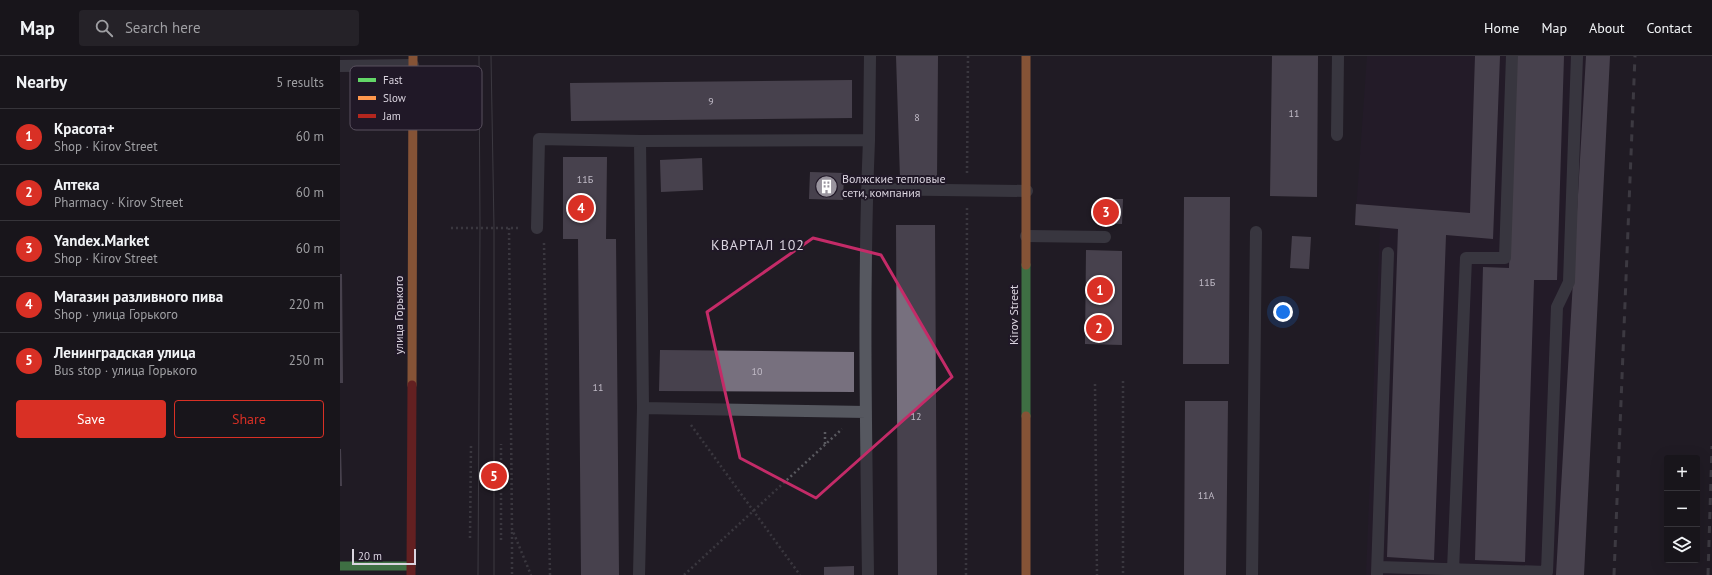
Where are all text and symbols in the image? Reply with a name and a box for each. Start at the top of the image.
search box [79,10,359,46]
text: Map [20,16,55,40]
icon: search [93,17,115,39]
text: Search here [125,18,201,37]
text: Home [1484,19,1519,37]
text: Map [1541,19,1567,37]
text: About [1589,19,1625,37]
text: Contact [1647,19,1692,37]
legend [350,66,482,130]
text: Nearby [16,71,67,93]
text: Fast [383,73,403,87]
text: 5 results [276,74,324,91]
text: Slow [383,91,406,105]
house number: 9 [708,95,714,108]
house number: 11 [1289,107,1299,120]
text: Jam [382,109,401,123]
house number: 8 [914,111,920,124]
text: Красота+ [54,119,115,138]
text: 1 [25,128,33,145]
text: 60 m [296,128,324,145]
text: Shop · Kirov Street [54,138,158,155]
place label: Волжские тепловые сети, компания [842,171,946,200]
house number: 11Б [577,173,594,186]
building icon: Волжские тепловые сети, компания [813,173,839,199]
text: Аптека [54,175,100,194]
text: 2 [25,184,33,201]
text: 60 m [296,184,324,201]
pin: 4 [568,193,594,223]
text: Pharmacy · Kirov Street [54,194,183,211]
pin: 3 [1093,197,1119,227]
text: Yandex.Market [54,231,149,250]
district label: КВАРТАЛ 102 [711,236,805,254]
text: 3 [25,240,33,257]
text: 60 m [296,240,324,257]
text: Shop · Kirov Street [54,250,158,267]
pin: 1 [1087,275,1113,305]
street label: улица Горького [391,276,406,354]
house number: 11Б [1199,276,1216,289]
street label: Kirov Street [1006,285,1021,345]
text: Магазин разливного пива [54,287,223,306]
text: 4 [25,296,33,313]
text: 220 m [289,296,324,313]
your location [1273,302,1293,322]
text: Shop · улица Горького [54,306,178,323]
pin: 2 [1086,313,1112,343]
text: Ленинградская улица [54,343,196,362]
text: 5 [25,352,33,369]
text: 250 m [289,352,324,369]
text: Bus stop · улица Горького [54,362,197,379]
house number: 10 [752,365,763,378]
house number: 11 [593,381,603,394]
button: Save [16,400,166,438]
button: Share [174,400,324,438]
house number: 12 [911,410,921,423]
map controls [1664,455,1700,563]
button: + [1664,455,1700,491]
pin: 5 [481,461,507,491]
house number: 11А [1198,489,1215,502]
button: − [1664,491,1700,527]
button: layers [1664,527,1700,563]
scale bar [352,547,416,566]
text: 20 m [358,549,382,563]

